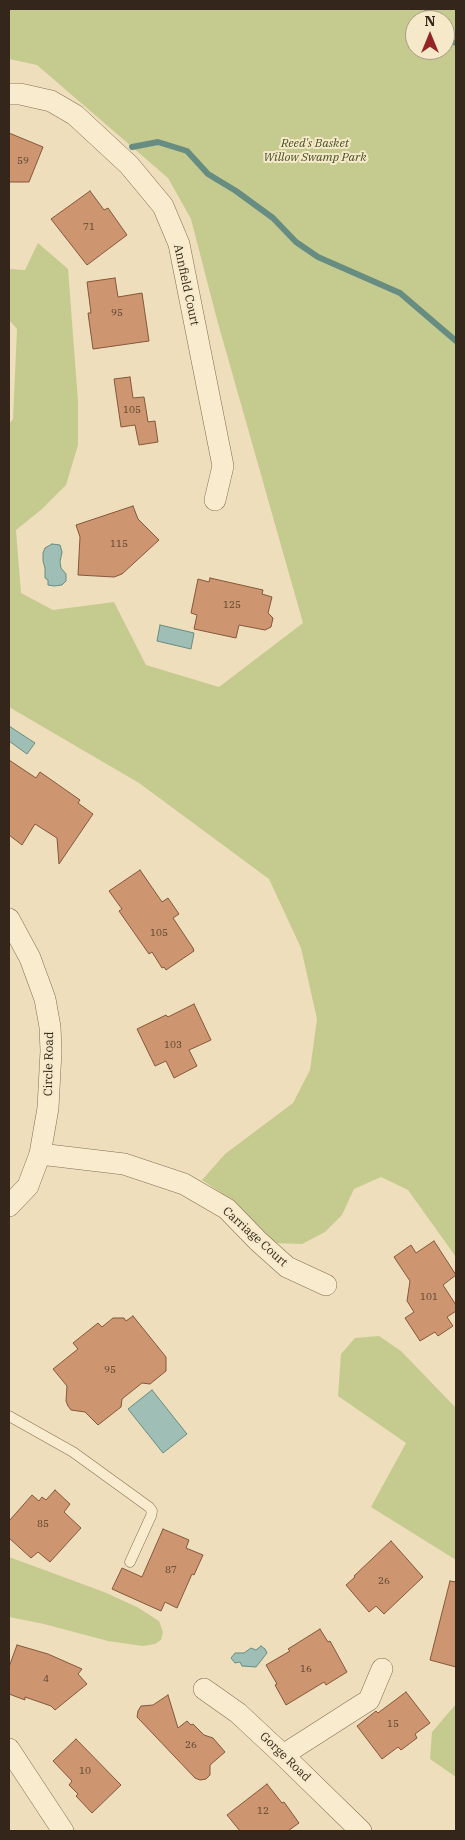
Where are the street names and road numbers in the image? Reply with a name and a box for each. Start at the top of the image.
street label: Annfield Court [170,243,202,327]
street label: Circle Road [41,1032,57,1096]
street label: Carriage Court [220,1204,290,1270]
street label: Gorge Road [257,1729,313,1785]

